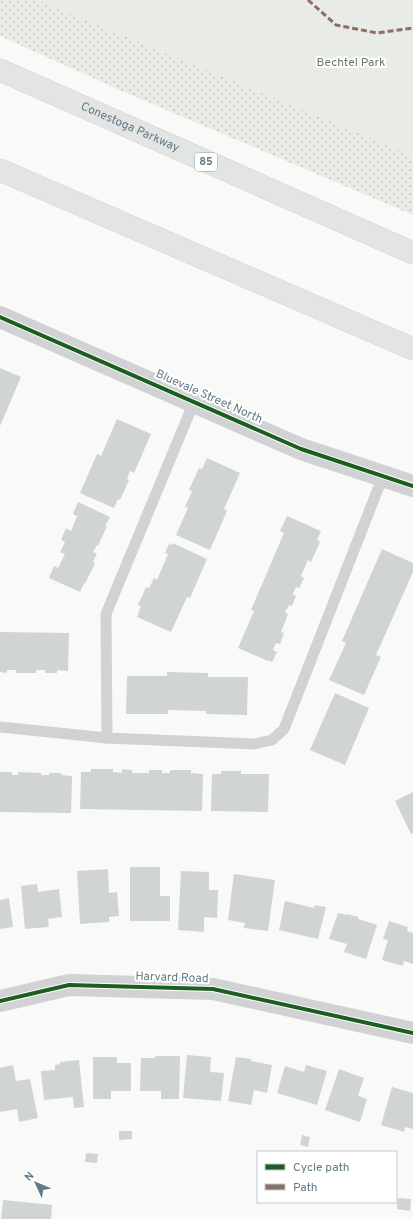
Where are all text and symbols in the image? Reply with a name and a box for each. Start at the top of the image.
park label: Bechtel Park [317,55,385,71]
street label: Conestoga Parkway [78,99,182,156]
road number: 85 [195,153,217,171]
street label: Bluevale Street North [153,366,265,428]
street label: Harvard Road [135,969,209,987]
legend [257,1151,397,1203]
text: Cycle path [293,1160,350,1176]
north arrow [16,1163,56,1203]
text: N [22,1169,37,1184]
text: Path [293,1180,318,1196]

